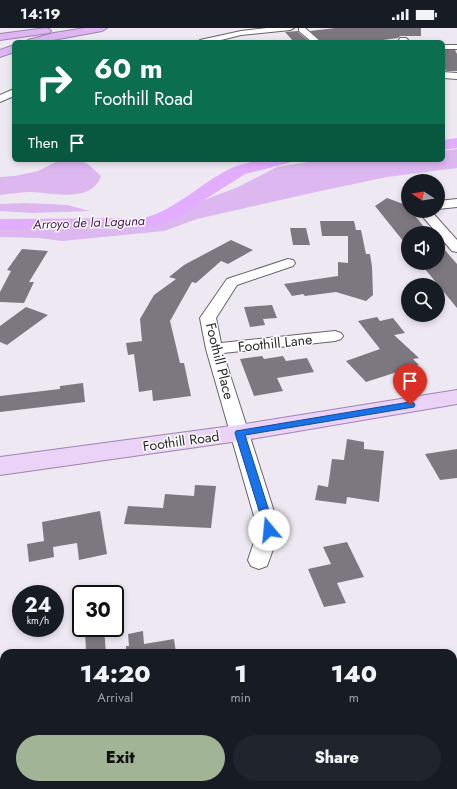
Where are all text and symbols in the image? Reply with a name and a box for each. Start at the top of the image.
text: 14:19 [20,3,61,25]
text: 60 m [94,48,163,89]
icon: right [28,56,80,108]
text: Foothill Road [94,86,193,112]
text: Then [28,132,58,154]
icon: arrive [66,132,88,154]
north arrow [401,174,445,218]
map controls [401,174,445,322]
water label: Arroyo de la Laguna [32,211,145,234]
button: sound [401,226,445,270]
button: search [401,278,445,322]
street label: Foothill Place [201,321,239,401]
street label: Foothill Lane [237,329,313,357]
pin [393,364,427,405]
icon: arrive [399,370,421,392]
street label: Foothill Road [141,426,221,456]
position arrow [248,509,290,551]
speed limit sign: 30 [72,585,124,637]
text: 24 [24,591,52,620]
text: km/h [27,613,49,628]
text: 14:20 [80,656,151,691]
text: 1 [234,656,247,691]
text: 140 [331,656,377,691]
text: Arrival [97,688,133,707]
text: min [230,688,251,707]
text: m [349,688,359,707]
button: Exit [16,735,225,781]
button: Share [233,735,441,781]

